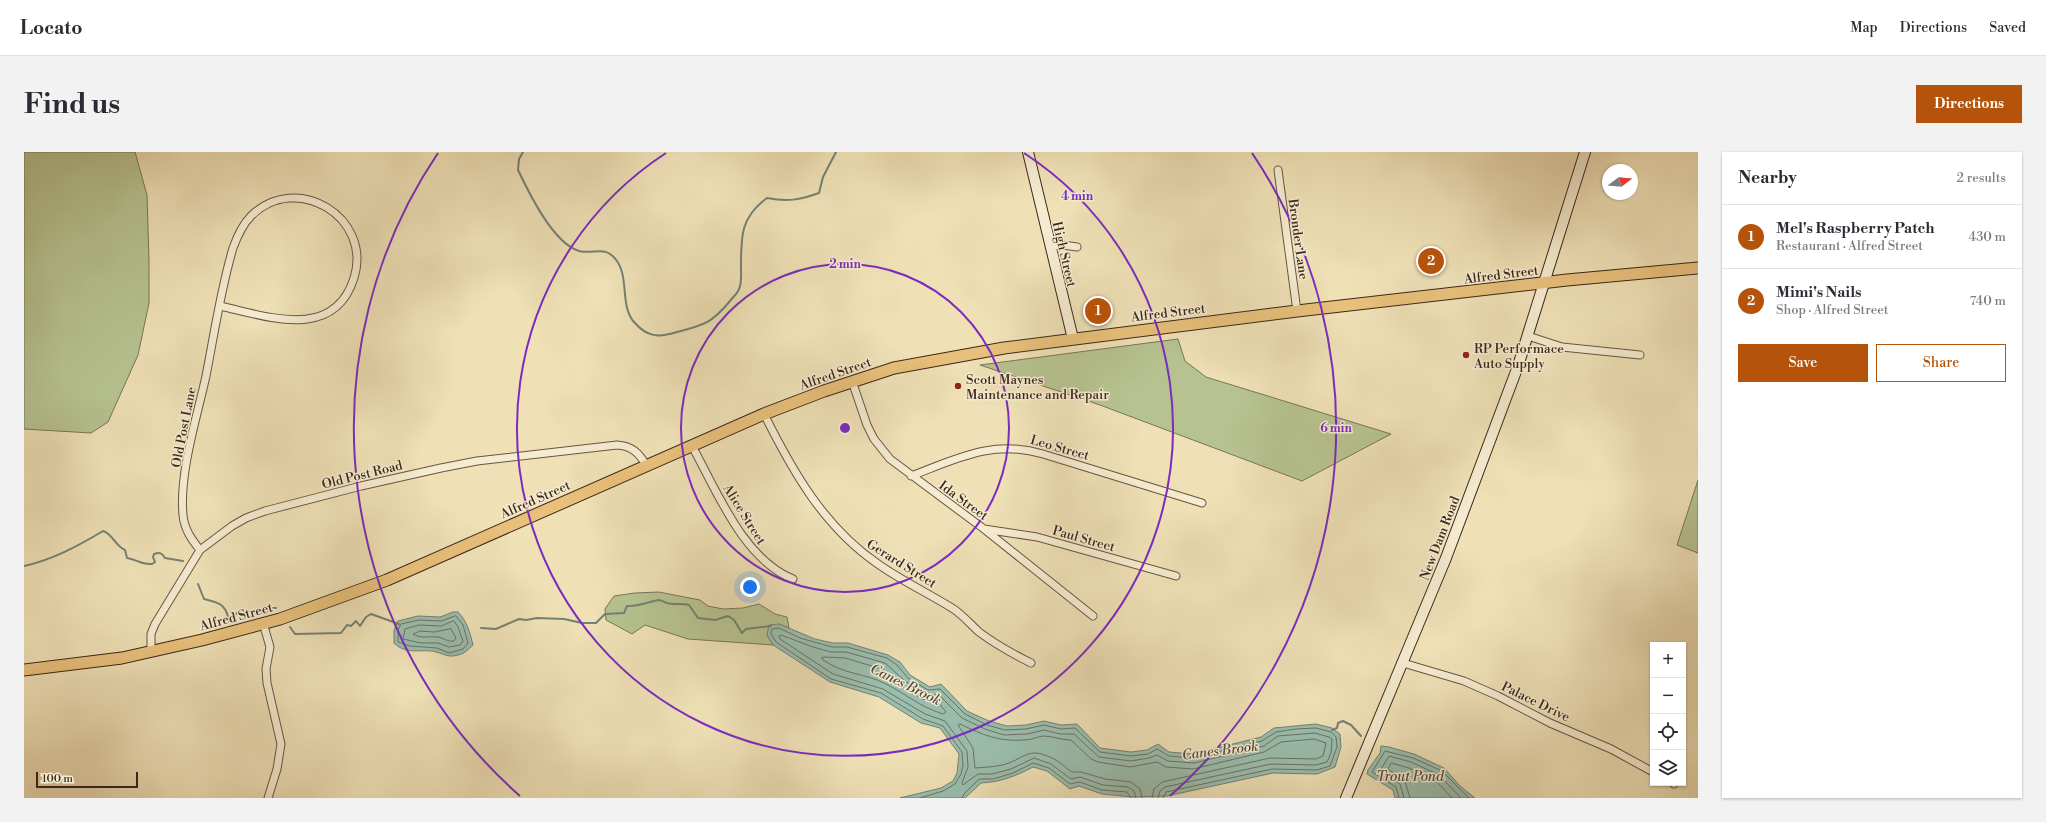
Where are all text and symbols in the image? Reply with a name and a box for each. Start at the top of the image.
text: Locato [20,16,82,40]
text: Map [1850,19,1878,37]
text: Directions [1900,19,1967,37]
text: Saved [1989,19,2026,37]
button: Directions [1916,85,2022,123]
text: Find us [24,87,120,122]
north arrow [1602,164,1638,200]
text: Nearby [1738,167,1797,189]
text: 2 results [1957,170,2006,186]
text: 4 min [1061,189,1094,204]
street label: Bronder Lane [1284,197,1312,281]
text: Mel's Raspberry Patch [1776,219,1934,238]
street label: High Street [1049,220,1079,289]
text: 1 [1748,229,1754,245]
text: 430 m [1968,229,2006,245]
text: Restaurant · Alfred Street [1776,238,1923,254]
pin: 2 [1418,246,1444,276]
text: 2 min [829,257,861,272]
street label: Alfred Street [1462,262,1540,288]
text: Mimi's Nails [1776,283,1862,302]
text: 2 [1747,293,1755,309]
text: 740 m [1970,293,2006,309]
pin: 1 [1085,296,1111,326]
street label: Alfred Street [1129,300,1207,326]
text: Shop · Alfred Street [1776,302,1888,318]
place label: RP Performace Auto Supply [1473,341,1564,372]
button: Save [1738,344,1868,382]
button: Share [1876,344,2006,382]
marker: RP Performace Auto Supply [1461,350,1471,360]
street label: Alfred Street [796,354,874,394]
place label: Scott Maynes Maintenance and Repair [966,372,1109,403]
marker: Scott Maynes Maintenance and Repair [953,381,963,391]
street label: Old Post Lane [168,385,200,469]
centre of rings [838,421,852,435]
text: 6 min [1320,421,1352,436]
street label: Leo Street [1028,432,1091,464]
street label: Old Post Road [320,457,405,493]
street label: Alfred Street [497,477,573,523]
street label: Ida Street [936,478,991,524]
street label: Alice Street [719,481,769,548]
street label: New Dam Road [1417,494,1463,583]
street label: Paul Street [1051,522,1117,556]
street label: Gerard Street [864,536,940,592]
your location [740,577,760,597]
street label: Alfred Street [197,599,275,635]
map controls [1650,642,1686,786]
button: + [1650,642,1686,678]
water label: Canes Brook [867,660,944,710]
street label: Palace Drive [1499,678,1573,726]
button: − [1650,678,1686,714]
button: locate [1650,714,1686,750]
water label: Canes Brook [1181,737,1259,765]
button: layers [1650,750,1686,786]
water label: Trout Pond [1376,768,1445,786]
scale bar [36,770,138,789]
text: 100 m [42,772,73,786]

